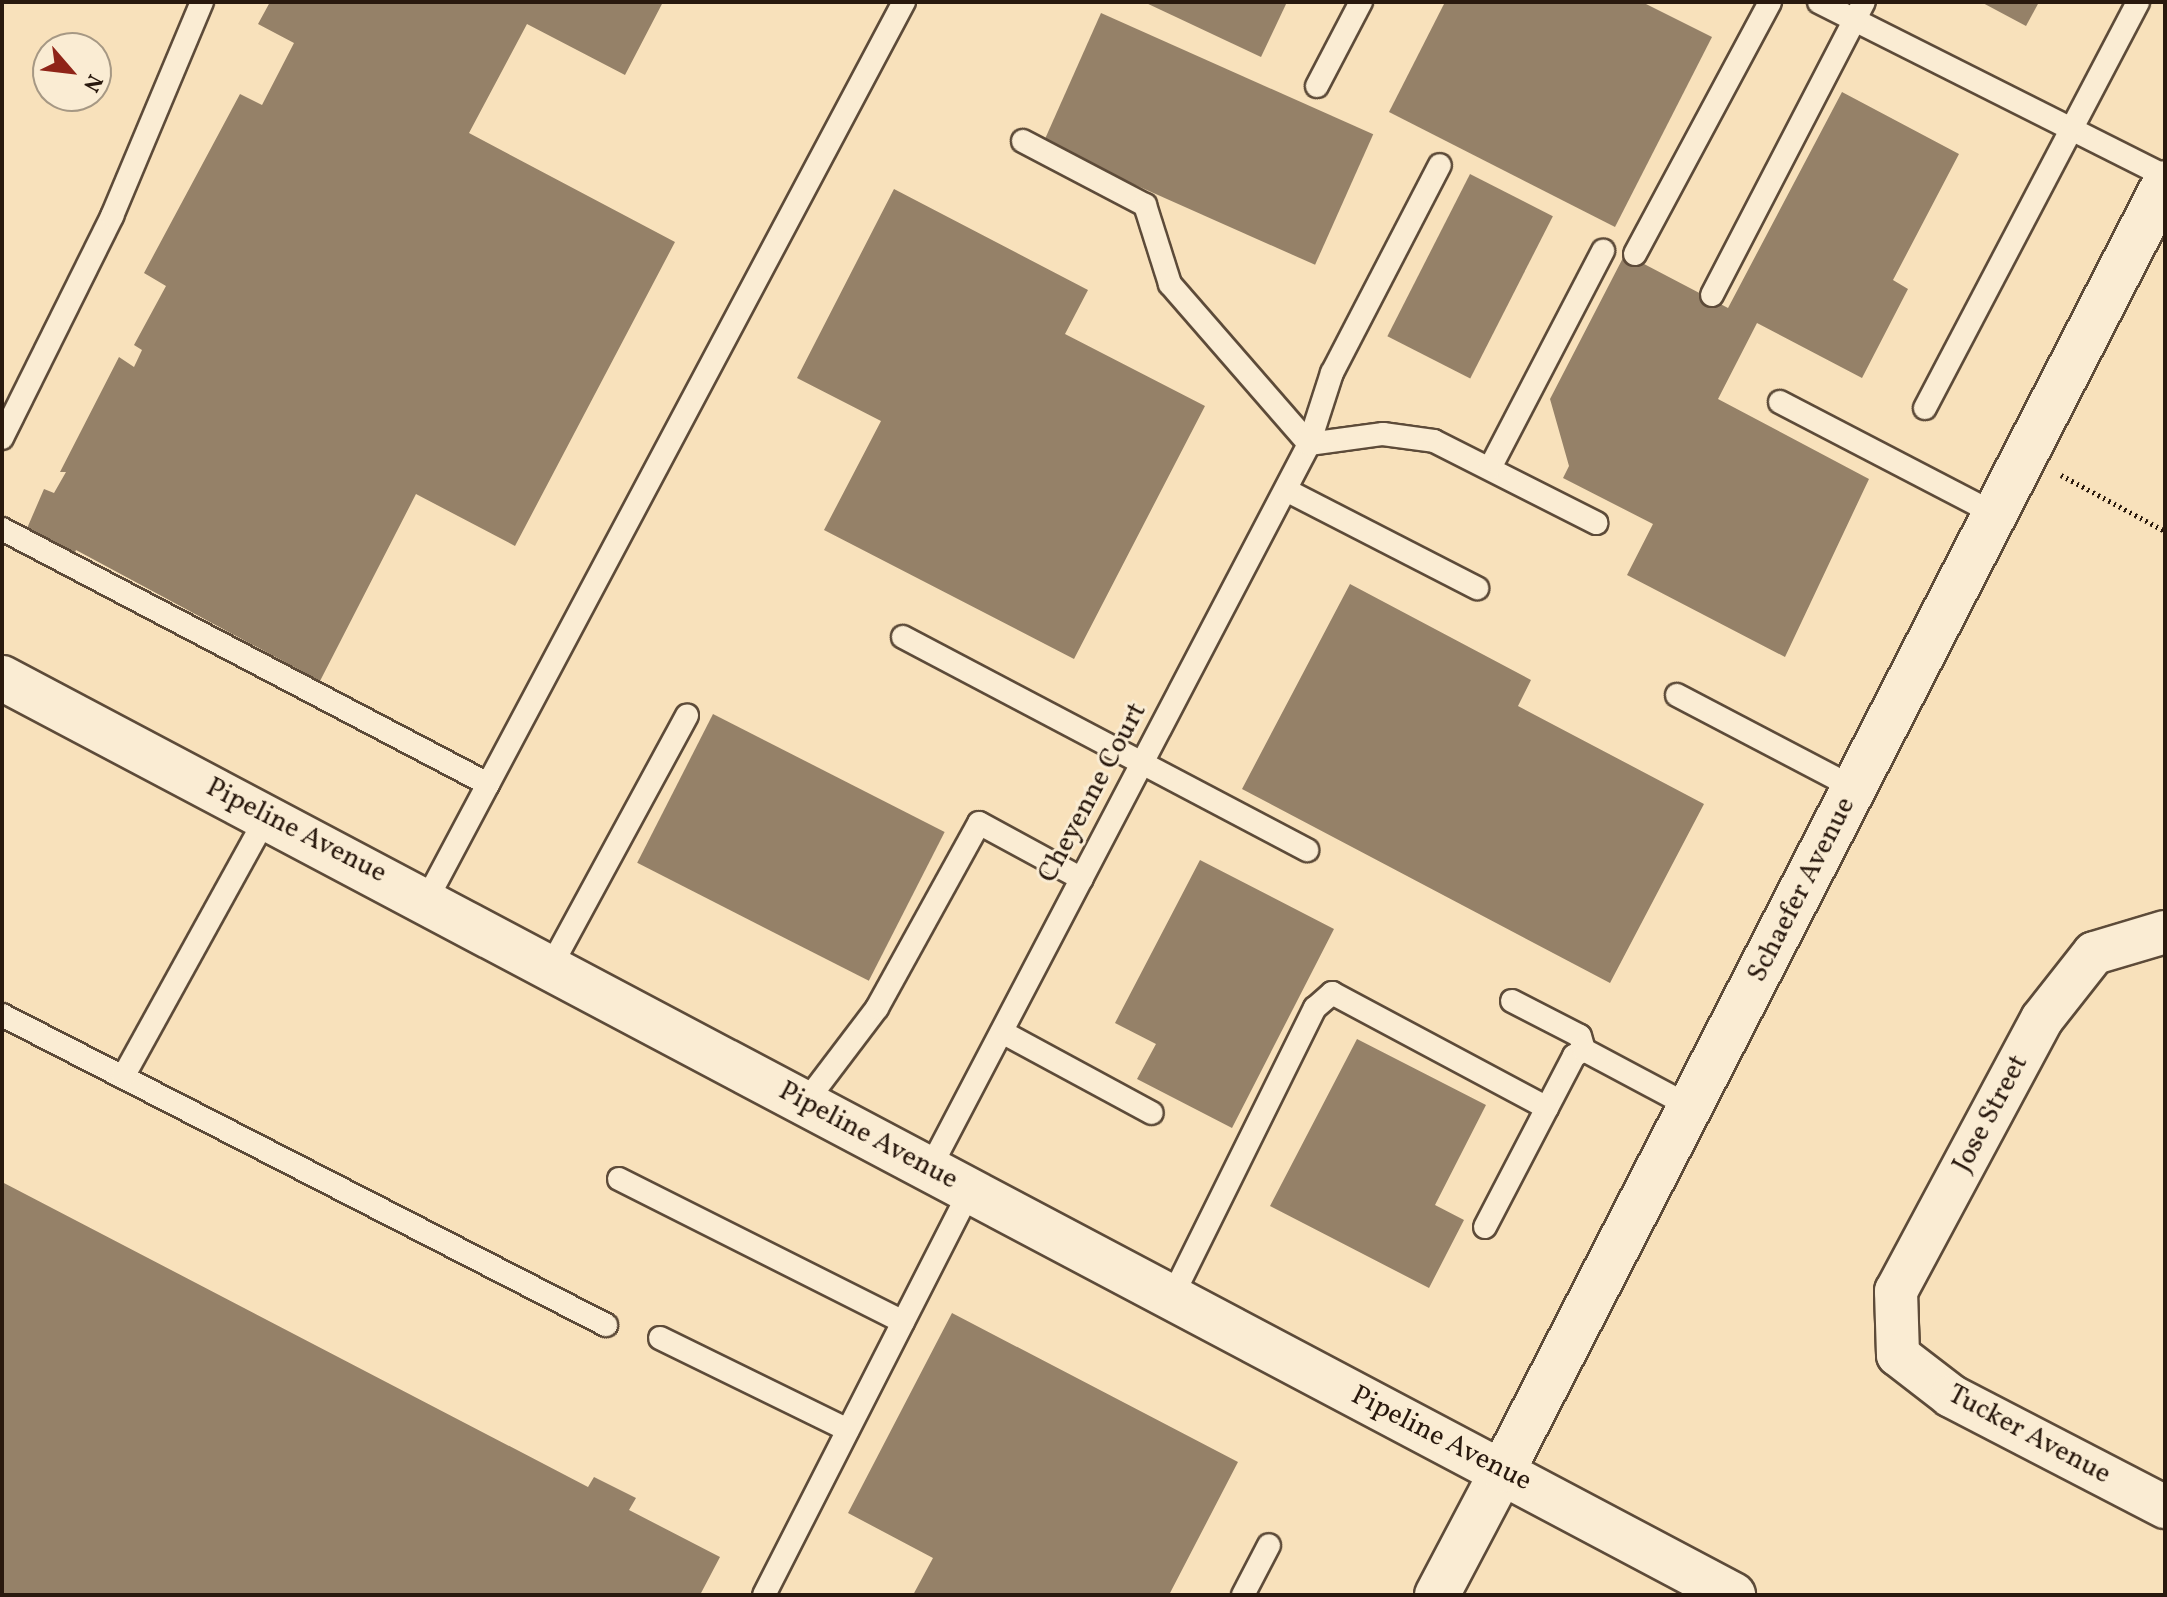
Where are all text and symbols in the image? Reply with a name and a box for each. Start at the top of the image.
north arrow [32,32,112,112]
text: N [74,68,109,97]
street label: Cheyenne Court [1031,697,1155,889]
street label: Pipeline Avenue [200,771,392,891]
street label: Schaefer Avenue [1741,792,1863,988]
street label: Jose Street [1946,1049,2036,1179]
street label: Pipeline Avenue [773,1075,963,1197]
street label: Tucker Avenue [1942,1378,2116,1492]
street label: Pipeline Avenue [1345,1379,1537,1499]

